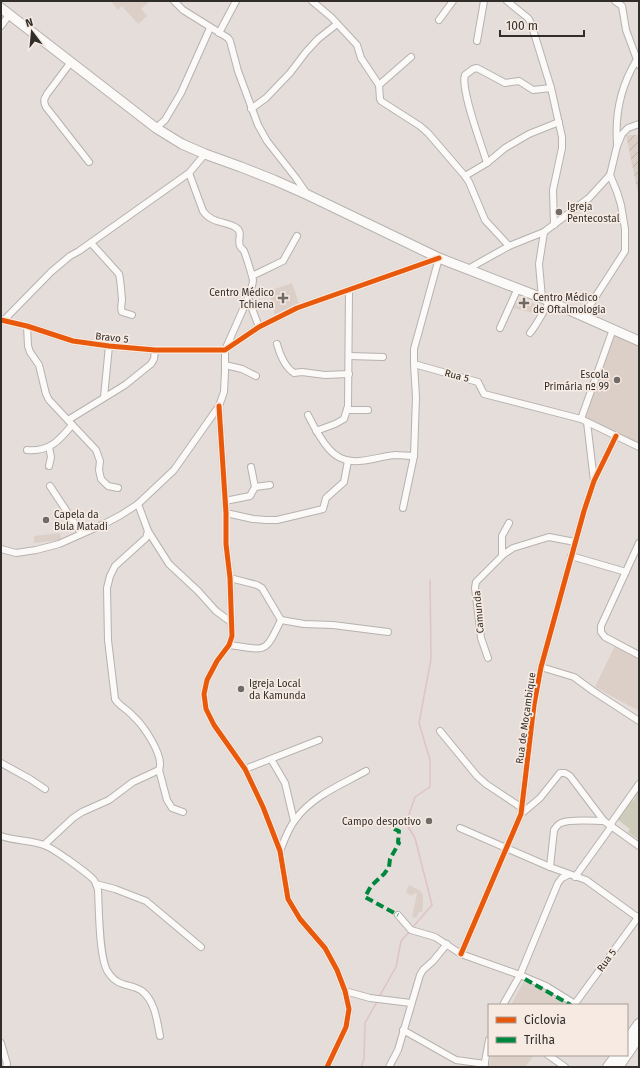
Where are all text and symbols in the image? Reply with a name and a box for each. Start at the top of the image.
north arrow [12,12,52,52]
scale bar [500,12,584,38]
text: N [24,16,35,30]
text: 100 m [506,19,538,33]
place label: Igreja Pentecostal [567,201,620,225]
marker: Igreja Pentecostal [554,207,564,217]
place label: Centro Médico Tchiena [209,287,274,311]
marker: Centro Médico Tchiena [277,292,289,304]
place label: Centro Médico de Oftalmologia [533,292,606,316]
marker: Centro Médico de Oftalmologia [518,297,530,309]
street label: Bravo 5 [95,330,129,346]
street label: Rua 5 [443,367,470,385]
place label: Escola Primária nº 99 [544,369,609,393]
marker: Escola Primária nº 99 [612,375,622,385]
place label: Capela da Bula Matadi [54,509,108,533]
marker: Capela da Bula Matadi [41,515,51,525]
street label: Camunda [471,590,487,634]
street label: Rua de Moçambique [514,672,538,765]
place label: Igreja Local da Kamunda [249,678,306,702]
marker: Igreja Local da Kamunda [236,684,246,694]
place label: Campo despotivo [342,816,421,828]
marker: Campo despotivo [424,816,434,826]
street label: Rua 5 [595,947,619,974]
legend [488,1004,628,1056]
text: Ciclovia [524,1013,566,1027]
text: Trilha [524,1033,555,1047]

